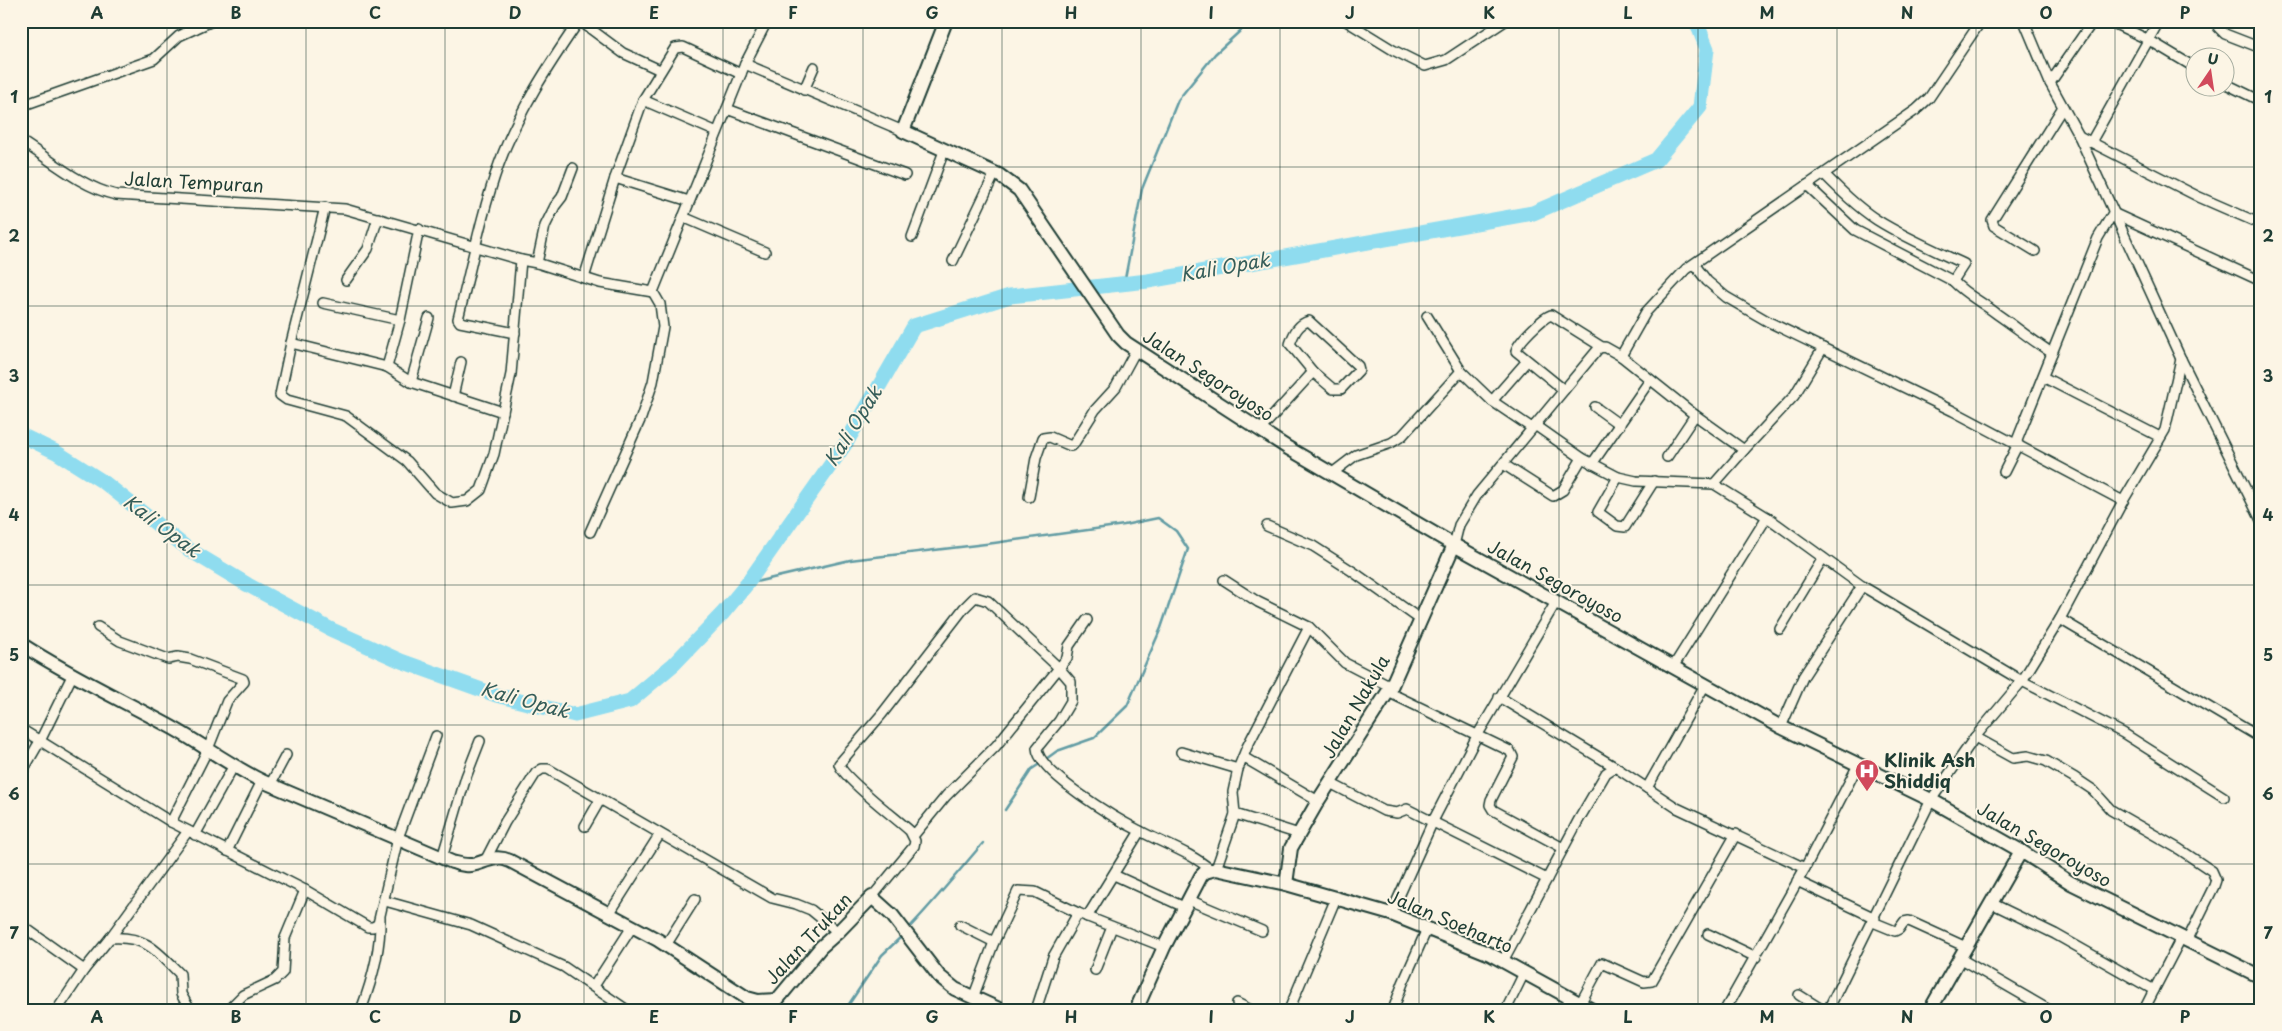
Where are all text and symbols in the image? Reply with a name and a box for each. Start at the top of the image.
text: A [91,0,104,24]
text: B [231,0,242,24]
text: C [369,0,381,24]
text: D [509,0,521,24]
text: E [649,0,659,24]
text: F [788,0,798,24]
text: G [925,0,939,24]
text: H [1065,0,1077,24]
text: I [1208,0,1214,24]
text: J [1345,0,1355,24]
text: K [1483,0,1495,24]
text: L [1623,0,1633,24]
text: M [1759,0,1775,24]
text: N [1901,0,1913,24]
text: O [2040,0,2053,24]
text: P [2180,0,2191,24]
text: U [2205,47,2221,70]
north arrow [2184,48,2234,98]
text: 1 [10,84,18,108]
text: 1 [2264,84,2272,108]
street label: Jalan Tempuran [124,164,265,199]
text: 2 [8,223,20,247]
text: 2 [2262,223,2274,247]
water label: Kali Opak [1178,244,1273,288]
street label: Jalan Segoroyoso [1138,322,1280,427]
text: 3 [9,363,19,387]
text: 3 [2263,363,2273,387]
water label: Kali Opak [816,379,889,471]
water label: Kali Opak [118,487,208,564]
text: 4 [9,502,20,526]
text: 4 [2263,502,2274,526]
street label: Jalan Segoroyoso [1483,532,1628,629]
text: 5 [9,642,19,666]
text: 5 [2263,642,2273,666]
street label: Jalan Nakula [1314,649,1395,763]
water label: Kali Opak [478,674,574,725]
place label: Klinik Ash Shiddiq [1884,746,1975,794]
hospital icon: Klinik Ash Shiddiq [1854,758,1880,792]
text: 6 [8,781,20,805]
text: 6 [2262,781,2274,805]
street label: Jalan Segoroyoso [1972,794,2117,893]
street label: Jalan Soeharto [1384,882,1517,959]
street label: Jalan Trukan [758,886,858,990]
text: 7 [9,920,19,944]
text: 7 [2263,920,2273,944]
text: A [91,1004,104,1028]
text: B [231,1004,242,1028]
text: C [369,1004,381,1028]
text: D [509,1004,521,1028]
text: E [649,1004,659,1028]
text: F [788,1004,798,1028]
text: G [925,1004,939,1028]
text: H [1065,1004,1077,1028]
text: I [1208,1004,1214,1028]
text: J [1345,1004,1355,1028]
text: K [1483,1004,1495,1028]
text: L [1623,1004,1633,1028]
text: M [1759,1004,1775,1028]
text: N [1901,1004,1913,1028]
text: O [2040,1004,2053,1028]
text: P [2180,1004,2191,1028]

